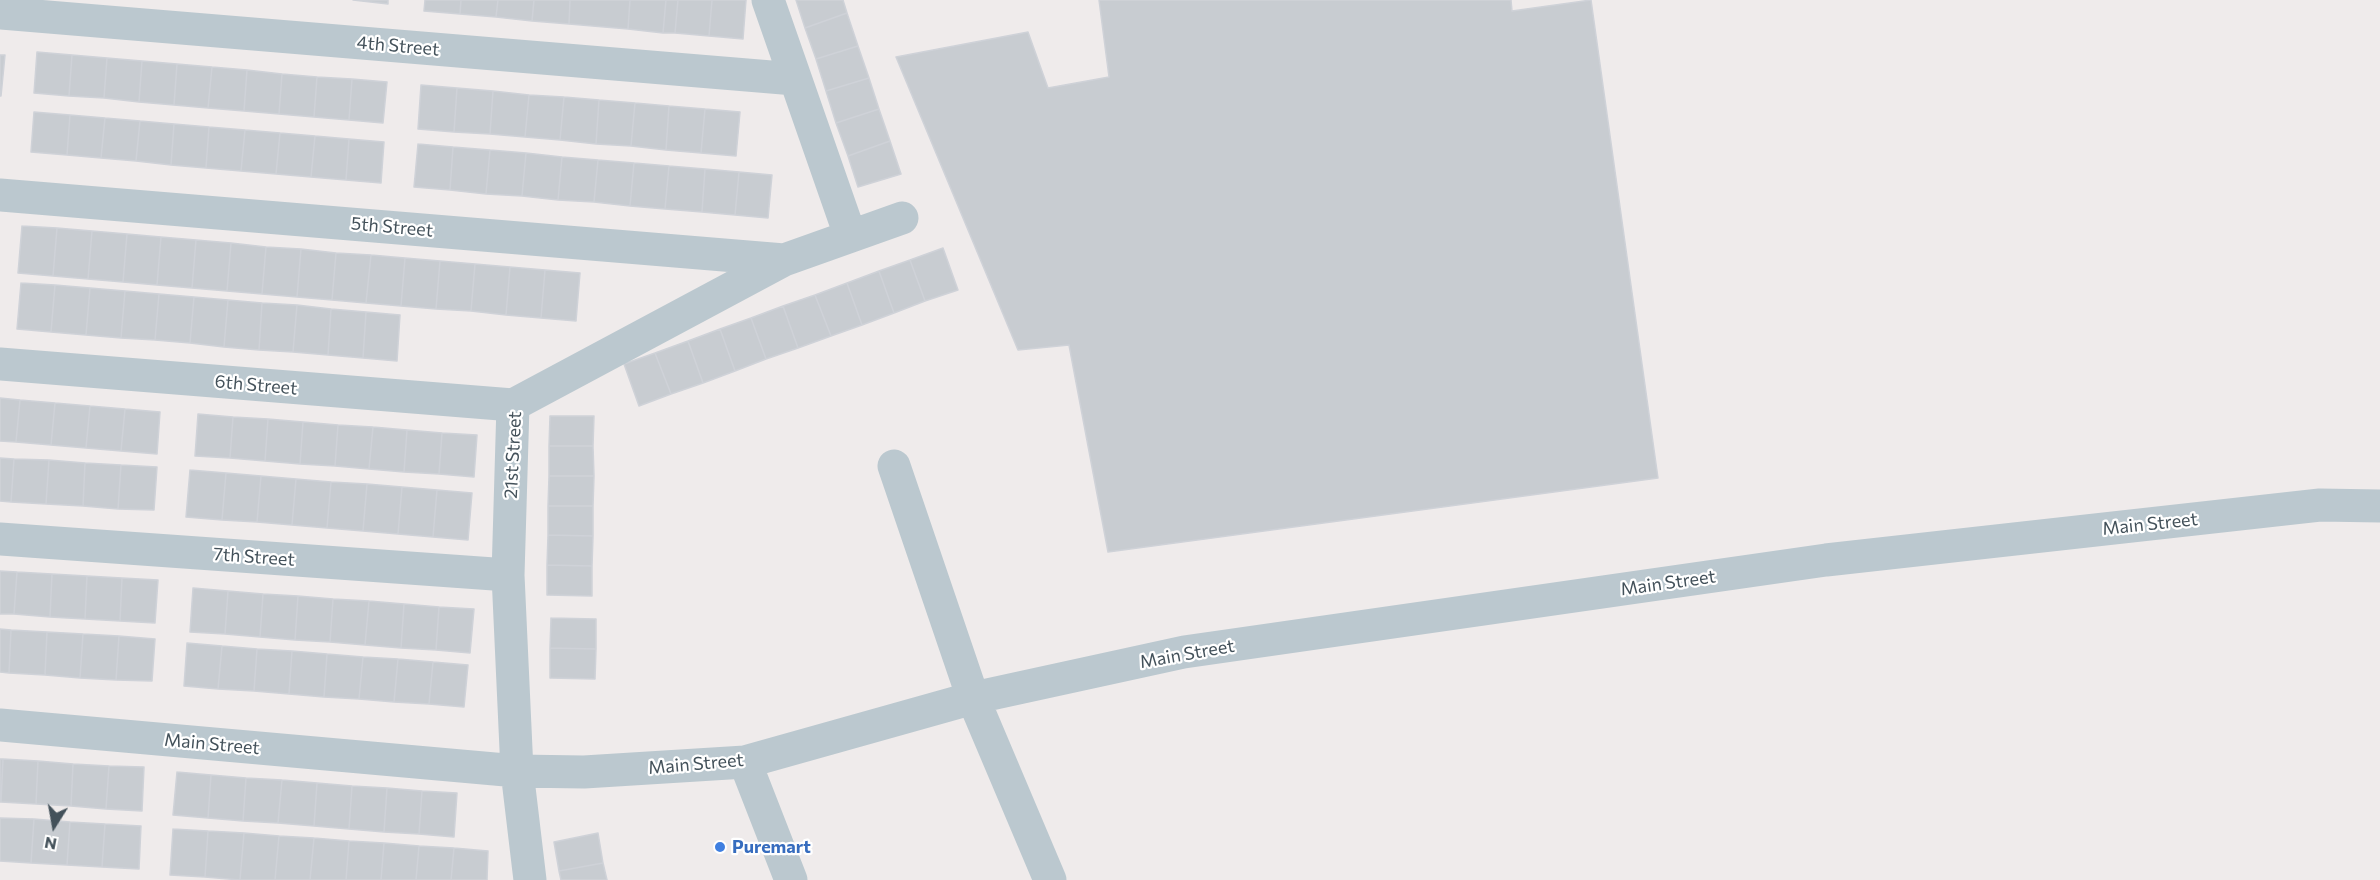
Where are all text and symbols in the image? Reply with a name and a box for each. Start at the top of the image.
street label: 4th Street [356,32,440,60]
street label: 5th Street [350,213,434,241]
street label: 6th Street [214,371,298,399]
street label: 21st Street [500,411,526,499]
street label: Main Street [2101,508,2199,540]
street label: 7th Street [213,543,295,571]
street label: Main Street [1619,566,1717,600]
street label: Main Street [1138,635,1236,673]
street label: Main Street [163,729,261,759]
street label: Main Street [647,749,745,779]
north arrow [24,796,84,856]
text: N [43,834,58,855]
place label: Puremart [732,836,811,858]
marker: Puremart [713,840,727,854]

